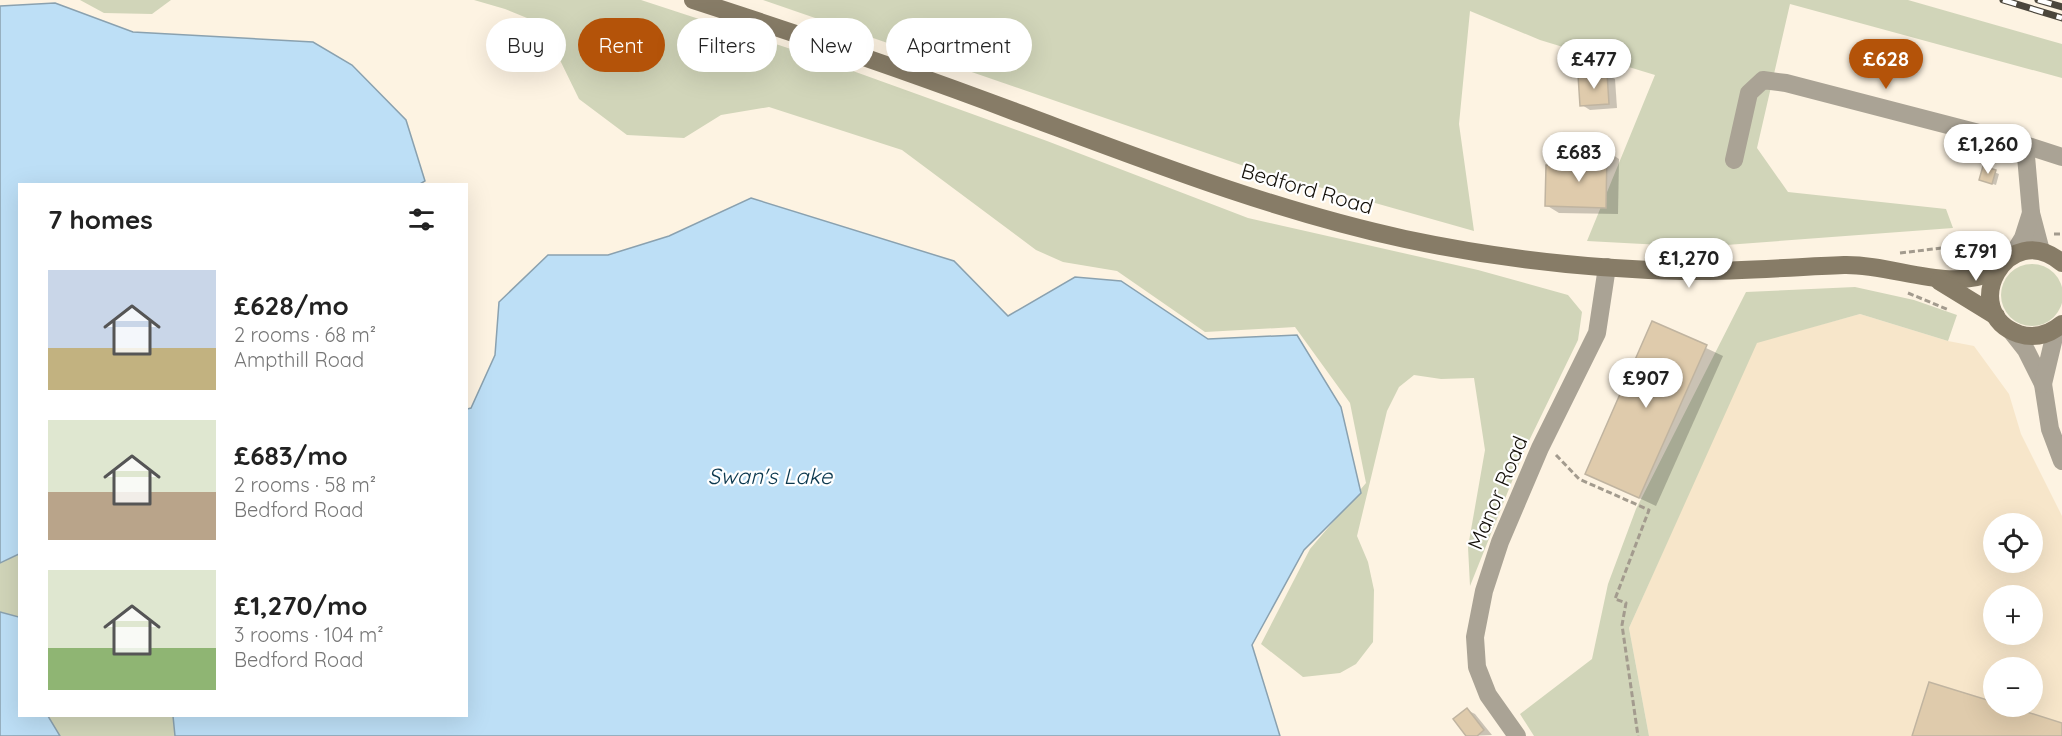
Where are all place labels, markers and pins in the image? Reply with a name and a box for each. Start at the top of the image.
pin: £477 [1558,39,1630,90]
pin: £628 [1850,39,1922,90]
pin: £1,260 [1939,124,2037,175]
pin: £683 [1543,132,1615,183]
pin: £791 [1940,231,2012,282]
pin: £1,270 [1640,238,1738,289]
pin: £907 [1610,358,1682,409]

